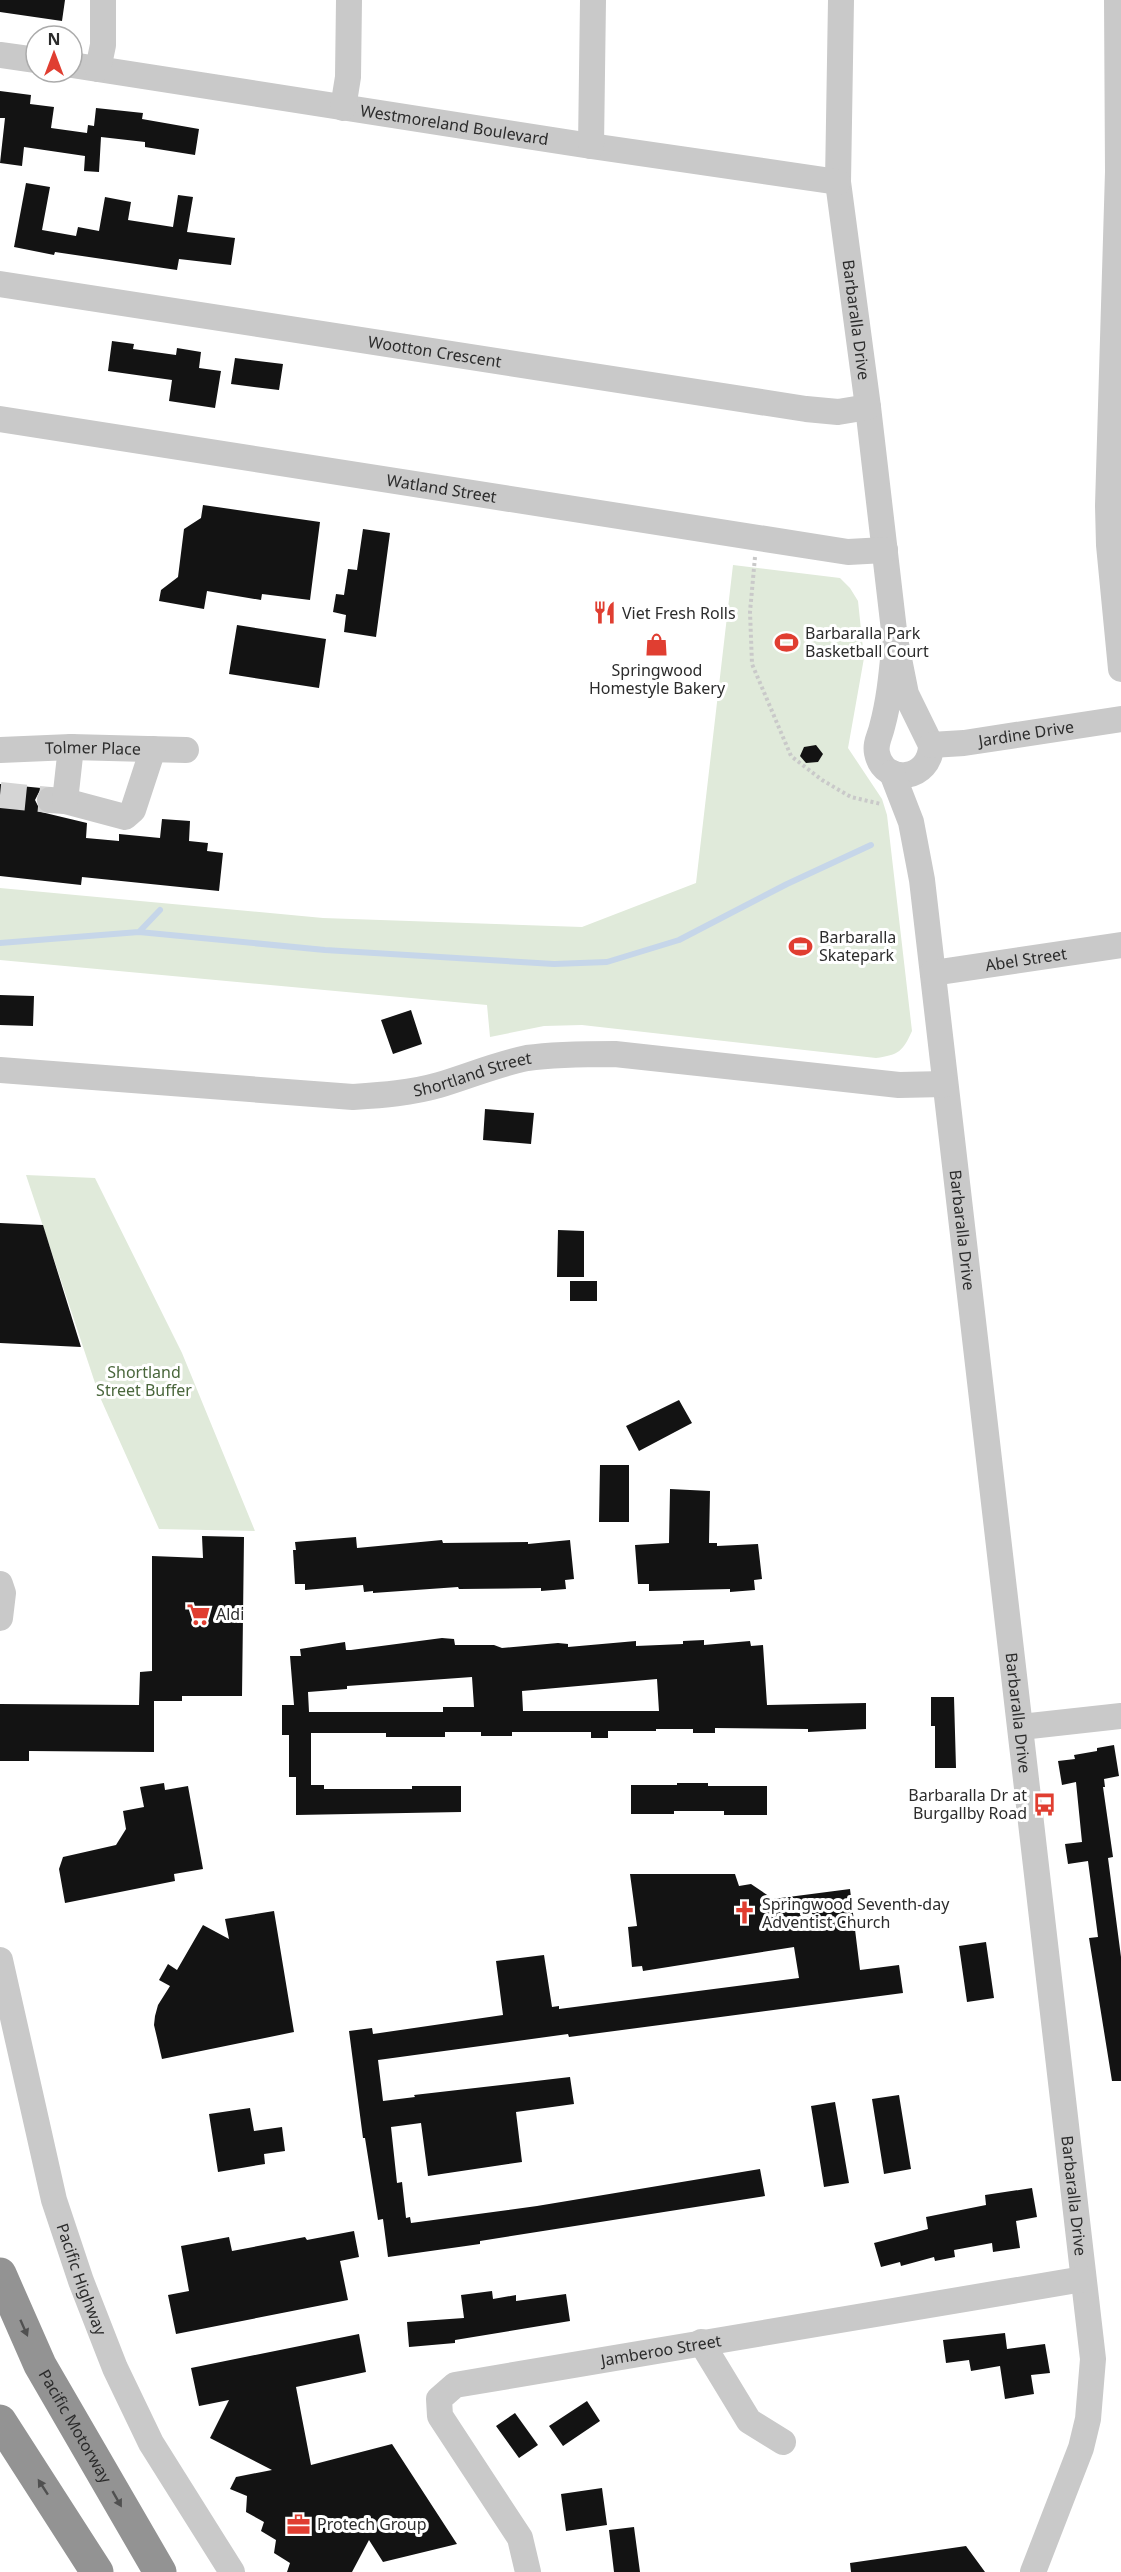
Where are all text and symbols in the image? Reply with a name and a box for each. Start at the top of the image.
north arrow [24,24,84,84]
text: N [47,28,61,50]
street label: Westmoreland Boulevard [359,99,550,150]
street label: Barbaralla Drive [837,258,875,381]
street label: Wootton Crescent [367,330,503,373]
street label: Watland Street [385,469,498,508]
restaurant icon: Viet Fresh Rolls [591,600,617,626]
place label: Viet Fresh Rolls [622,602,736,624]
place label: Barbaralla Park Basketball Court [805,622,929,662]
sports icon: Barbaralla Park Basketball Court [774,629,800,655]
shop icon: Springwood Homestyle Bakery [644,632,670,658]
place label: Springwood Homestyle Bakery [589,659,726,699]
street label: Jardine Drive [975,715,1075,752]
street label: Tolmer Place [45,736,141,760]
place label: Barbaralla Skatepark [819,926,896,966]
sports icon: Barbaralla Skatepark [788,933,814,959]
street label: Abel Street [984,942,1068,976]
street label: Shortland Street [411,1047,533,1102]
street label: Barbaralla Drive [945,1169,980,1292]
park label: Shortland Street Buffer [96,1361,192,1401]
supermarket icon: Aldi [185,1601,211,1627]
place label: Aldi [216,1603,244,1625]
street label: Barbaralla Drive [1000,1651,1036,1774]
place label: Barbaralla Dr at Burgallby Road [908,1784,1027,1824]
bus stop icon: Barbaralla Dr at Burgallby Road [1032,1791,1058,1817]
place label: Springwood Seventh-day Adventist Church [762,1893,950,1933]
church icon: Springwood Seventh-day Adventist Church [731,1900,757,1926]
street label: Barbaralla Drive [1056,2134,1092,2257]
street label: Pacific Highway [52,2220,112,2339]
one-way arrow [19,2319,29,2337]
street label: Jamberoo Street [597,2329,723,2372]
street label: Pacific Motorway [34,2365,117,2488]
one-way arrow [37,2479,48,2496]
one-way arrow [112,2491,123,2507]
office icon: Protech Group [286,2511,312,2537]
place label: Protech Group [317,2513,427,2535]

